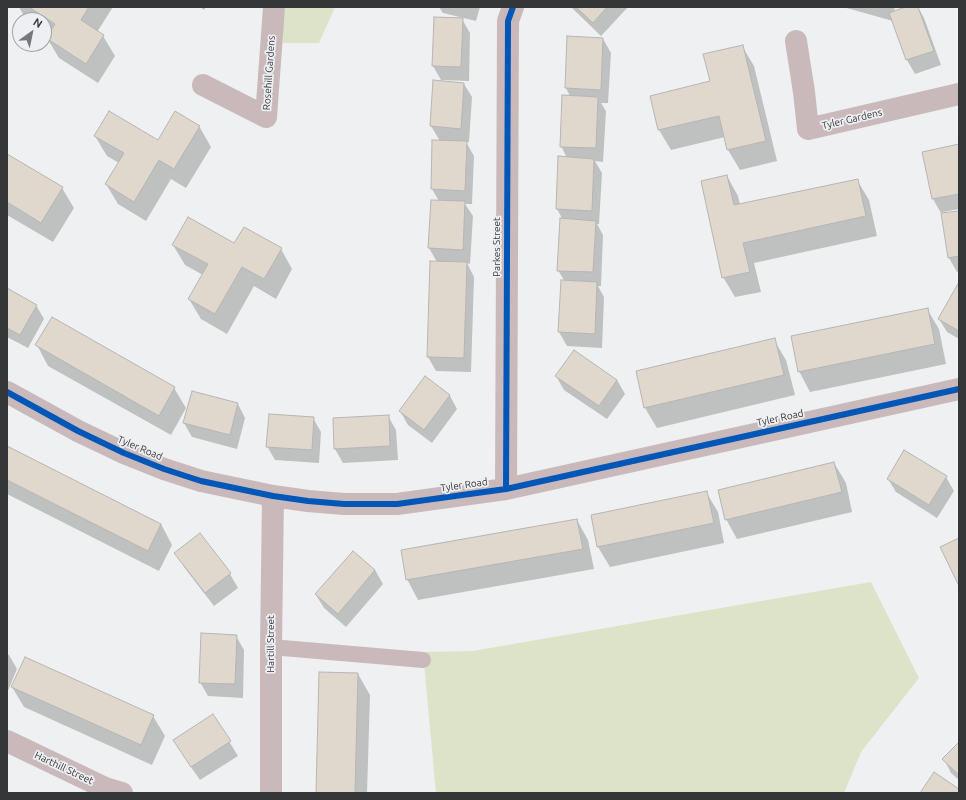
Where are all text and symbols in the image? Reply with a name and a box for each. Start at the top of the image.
north arrow [12,12,52,52]
text: N [31,16,45,30]
street label: Rosehill Gardens [260,35,278,111]
street label: Tyler Gardens [821,106,883,132]
street label: Parkes Street [491,217,503,277]
street label: Tyler Road [756,407,804,429]
street label: Tyler Road [116,433,164,463]
street label: Tyler Road [440,476,488,494]
street label: Hartill Street [265,615,277,673]
street label: Harthill Street [33,749,95,787]

